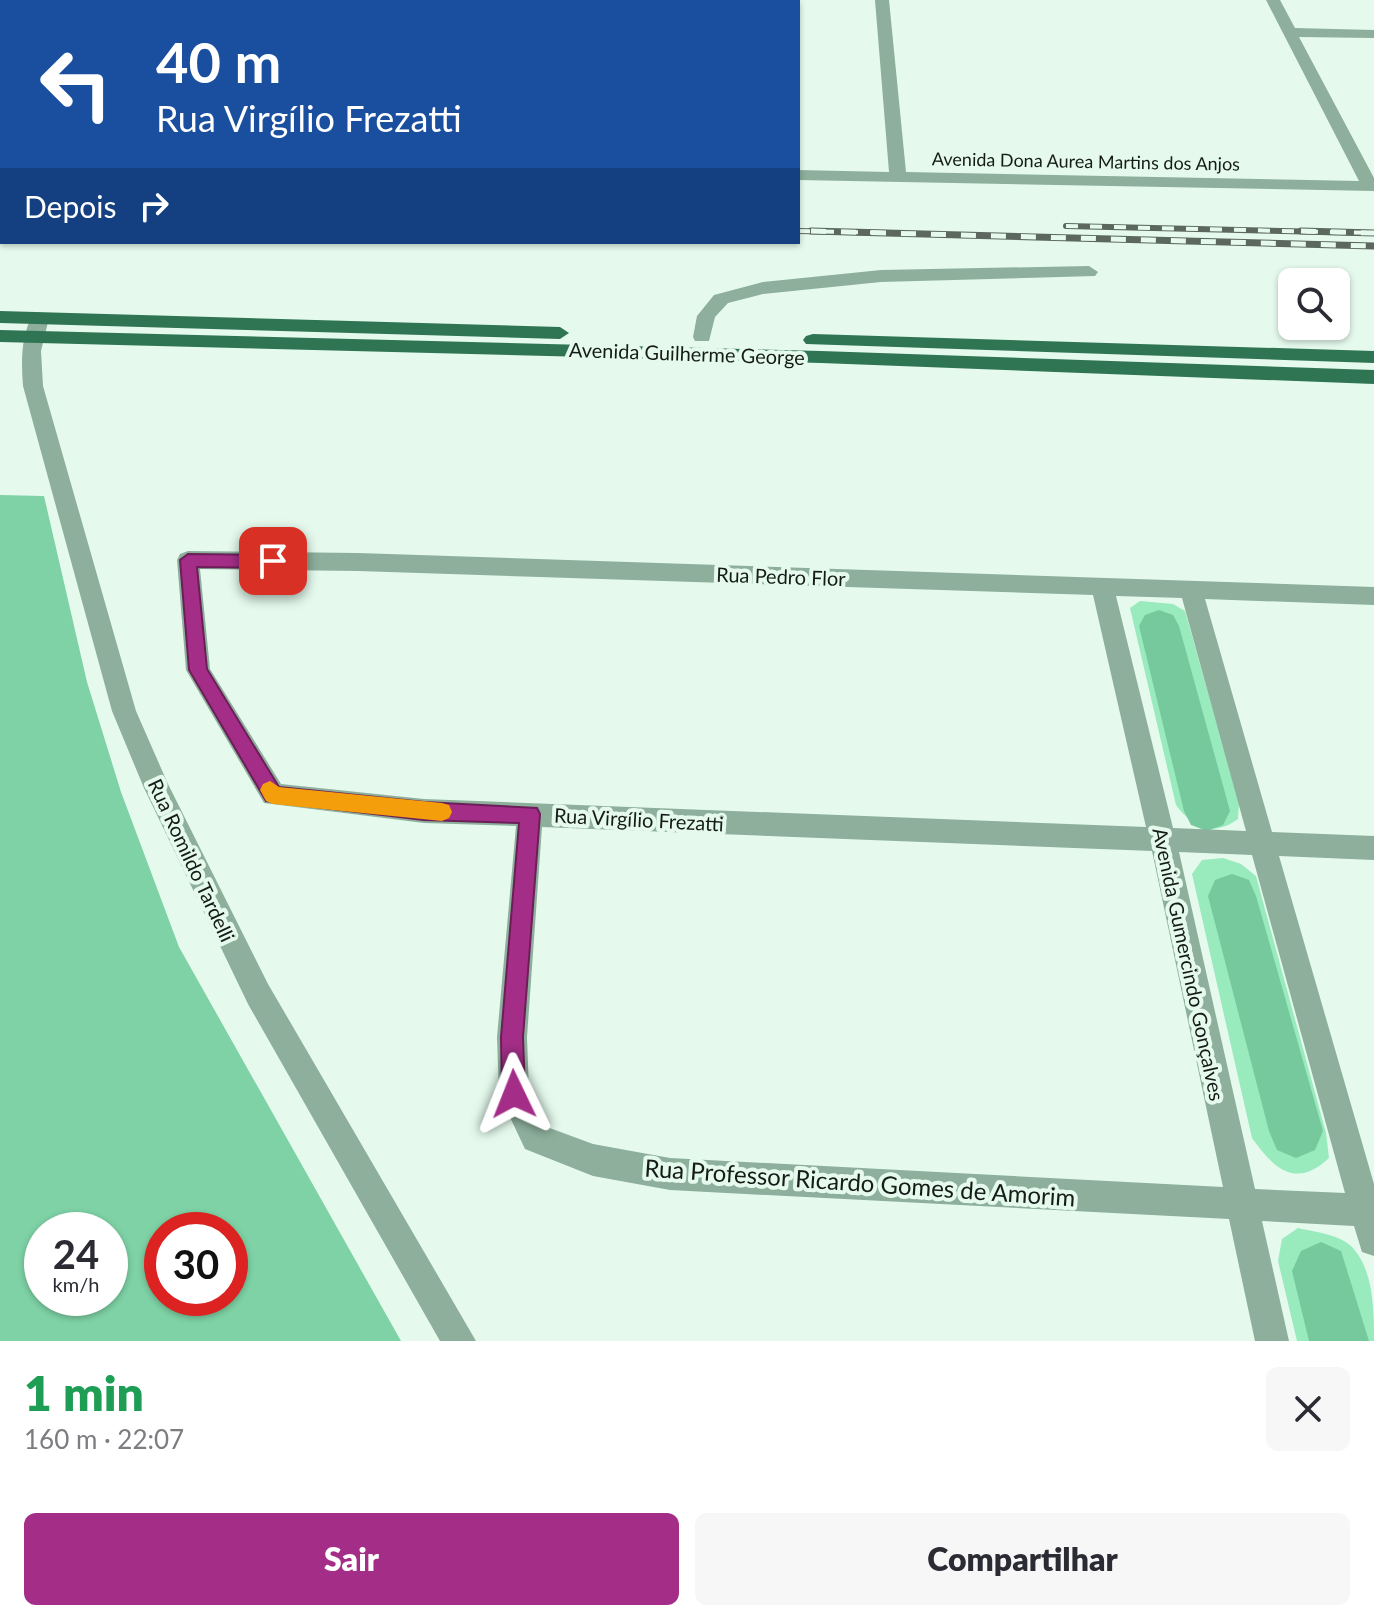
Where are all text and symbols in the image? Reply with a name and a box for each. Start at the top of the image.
text: 40 m [156,28,281,95]
icon: left [24,32,128,136]
text: Rua Virgílio Frezatti [156,96,462,140]
street label: Avenida Dona Aurea Martins dos Anjos [932,147,1240,175]
icon: right [132,184,176,228]
text: Depois [24,188,116,224]
map controls [1278,268,1350,340]
button: search [1278,268,1350,340]
street label: Avenida Guilherme George [569,337,805,369]
pin [239,527,307,595]
icon: arrive [251,539,295,583]
street label: Rua Pedro Flor [716,562,847,590]
street label: Rua Romildo Tardelli [144,775,240,945]
street label: Rua Virgílio Frezatti [554,803,724,835]
street label: Avenida Gumercindo Gonçalves [1148,825,1230,1103]
position arrow [472,1052,556,1136]
street label: Rua Professor Ricardo Gomes de Amorim [644,1152,1076,1212]
speed limit sign: 30 [144,1212,248,1316]
text: 24 [53,1230,99,1278]
text: km/h [53,1272,99,1296]
text: 1 min [24,1364,144,1421]
button: close [1266,1367,1350,1451]
text: 160 m · 22:07 [24,1423,184,1455]
button: Sair [24,1513,679,1605]
button: Compartilhar [695,1513,1350,1605]

